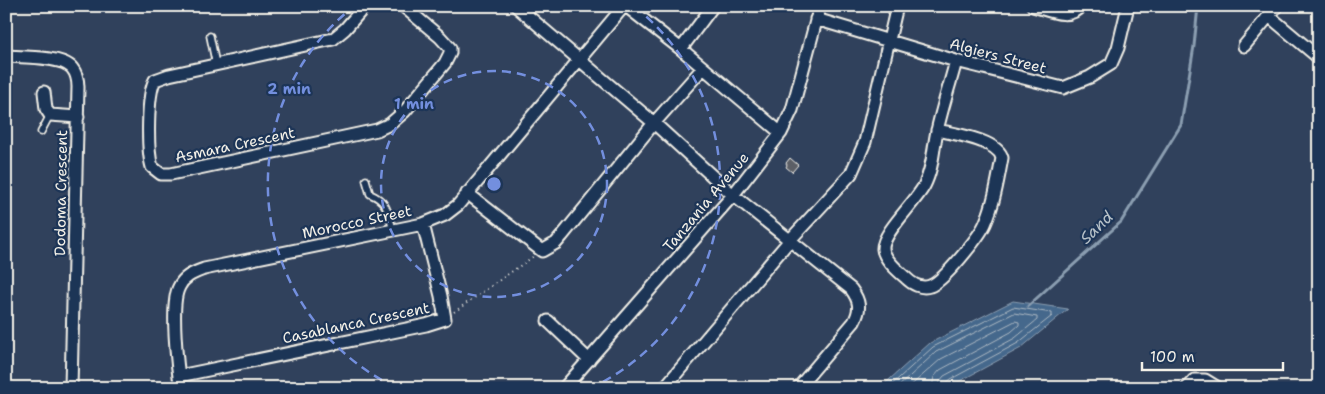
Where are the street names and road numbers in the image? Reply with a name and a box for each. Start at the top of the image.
street label: Algiers Street [947,33,1049,79]
street label: Asmara Crescent [173,123,297,167]
street label: Dodoma Crescent [50,130,72,256]
street label: Tanzania Avenue [658,148,754,256]
street label: Morocco Street [300,201,414,243]
street label: Casablanca Crescent [281,298,431,348]

